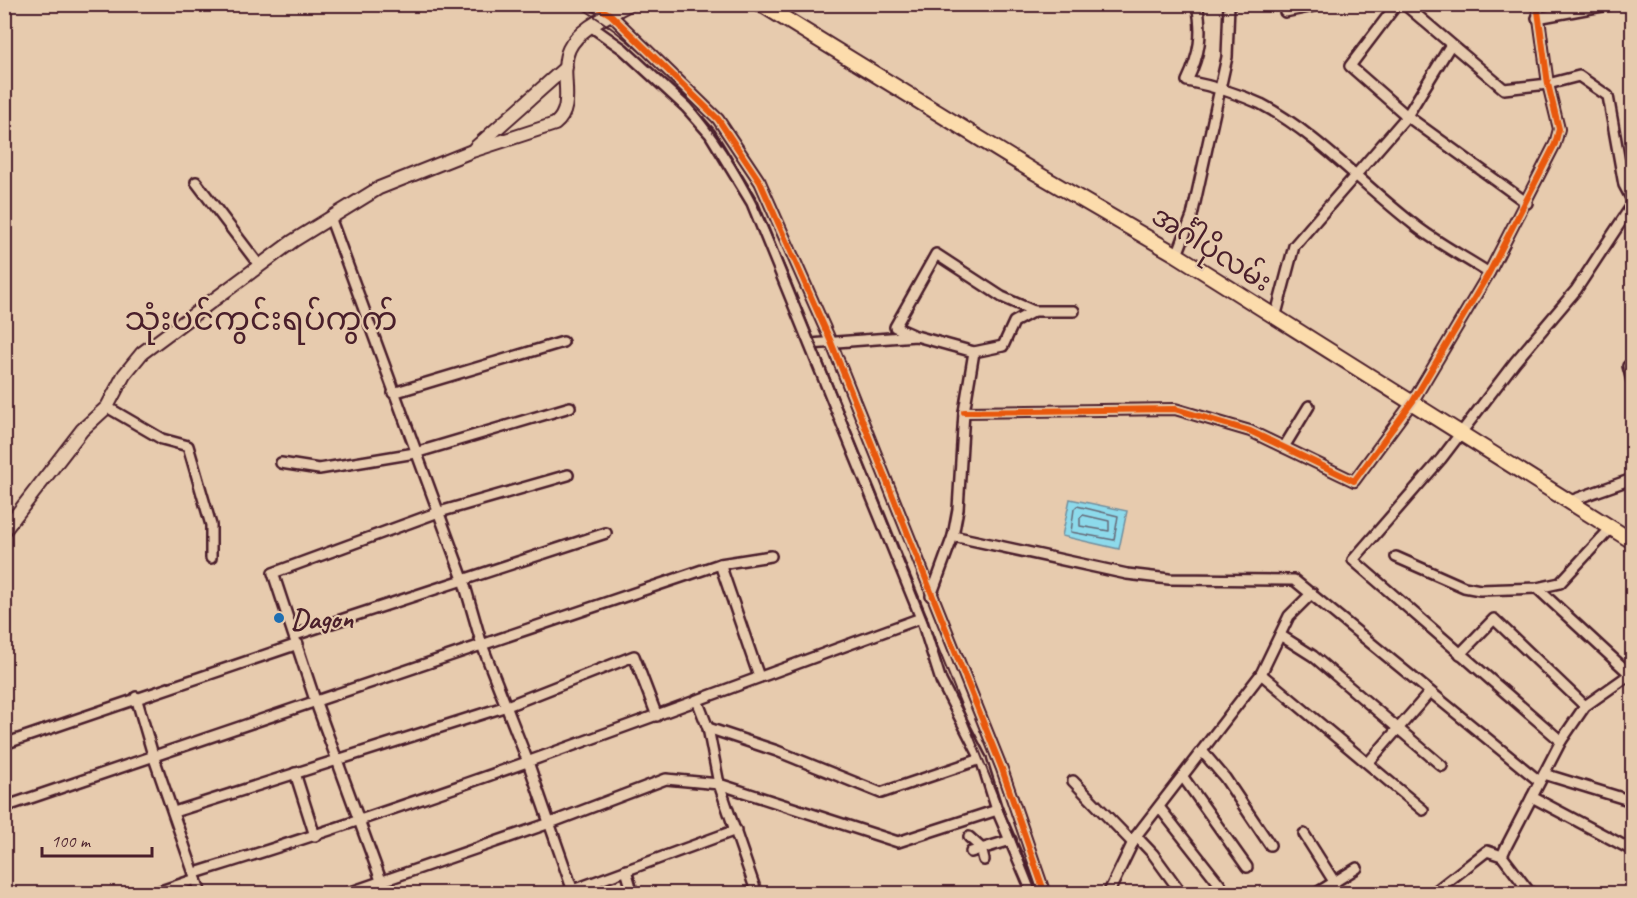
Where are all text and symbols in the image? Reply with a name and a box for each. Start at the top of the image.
street label: အင်္ဂါပိုလမ်း [1142,197,1279,303]
district label: သုံးပင်ကွင်းရပ်ကွက် [124,296,398,345]
place label: Dagon [291,601,354,636]
marker: Dagon [272,611,286,625]
scale bar [42,820,152,858]
text: 100 m [51,830,92,852]

